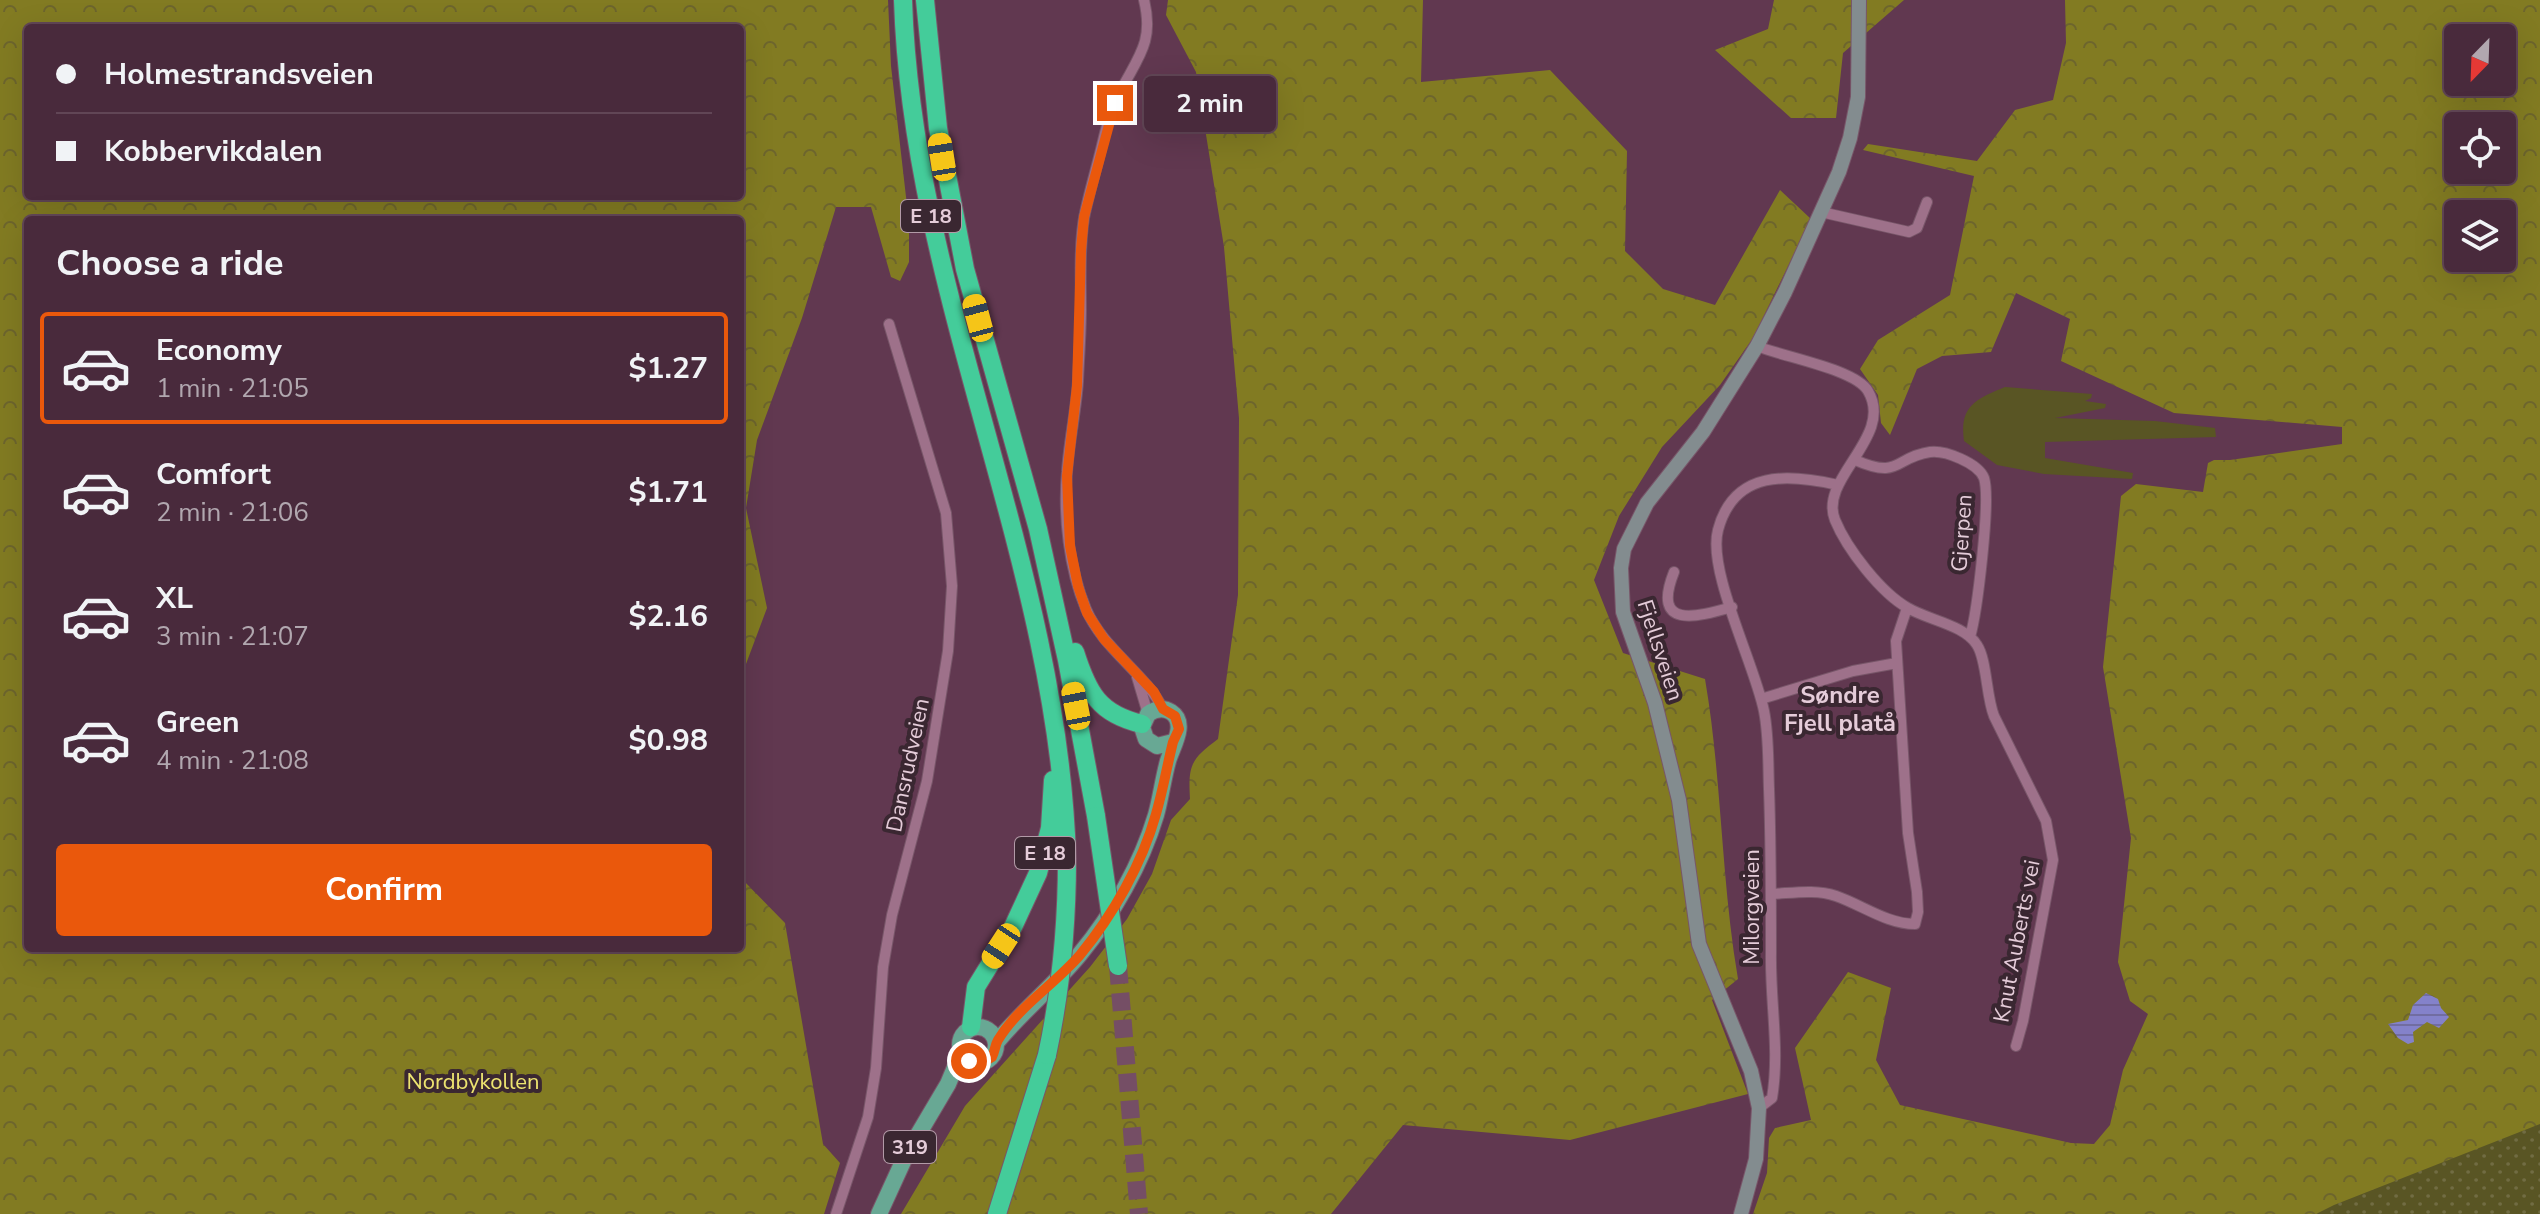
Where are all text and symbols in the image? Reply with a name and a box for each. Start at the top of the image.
north arrow [2444,24,2516,96]
map controls [2444,24,2516,272]
text: Holmestrandsveien [104,54,374,95]
callout: 2 min [1143,75,1275,131]
route end [1097,85,1133,121]
text: 2 min [1176,86,1244,121]
button: locate [2444,112,2516,184]
text: Kobbervikdalen [104,131,323,172]
car [926,131,958,183]
road number: E 18 [901,200,961,232]
button: layers [2444,200,2516,272]
text: Choose a ride [56,239,284,288]
car [960,292,996,344]
text: Economy [156,330,282,371]
icon: car [60,332,132,404]
text: $1.27 [629,348,708,389]
text: 1 min · 21:05 [156,371,309,406]
text: Comfort [156,454,271,495]
icon: car [60,456,132,528]
text: $1.71 [629,472,708,513]
street label: Gjerpen [1944,493,1980,573]
text: 2 min · 21:06 [156,495,309,530]
text: XL [156,578,193,619]
icon: car [60,580,132,652]
text: $2.16 [629,596,708,637]
street label: Fjellsveien [1630,596,1690,705]
text: 3 min · 21:07 [156,619,309,654]
district label: Søndre Fjell platå [1784,679,1896,739]
car [1060,680,1092,732]
street label: Dansrudveien [879,695,937,835]
text: Green [156,702,240,743]
icon: car [60,704,132,776]
text: $0.98 [629,720,708,761]
text: 4 min · 21:08 [156,743,309,778]
road number: E 18 [1015,837,1075,869]
button: Confirm [56,844,712,936]
street label: Milorgveien [1737,849,1767,965]
street label: Knut Auberts vei [1986,857,2047,1025]
car [978,919,1024,973]
route start [951,1043,987,1079]
park label: Nordbykollen [406,1067,540,1097]
road number: 319 [884,1131,936,1163]

